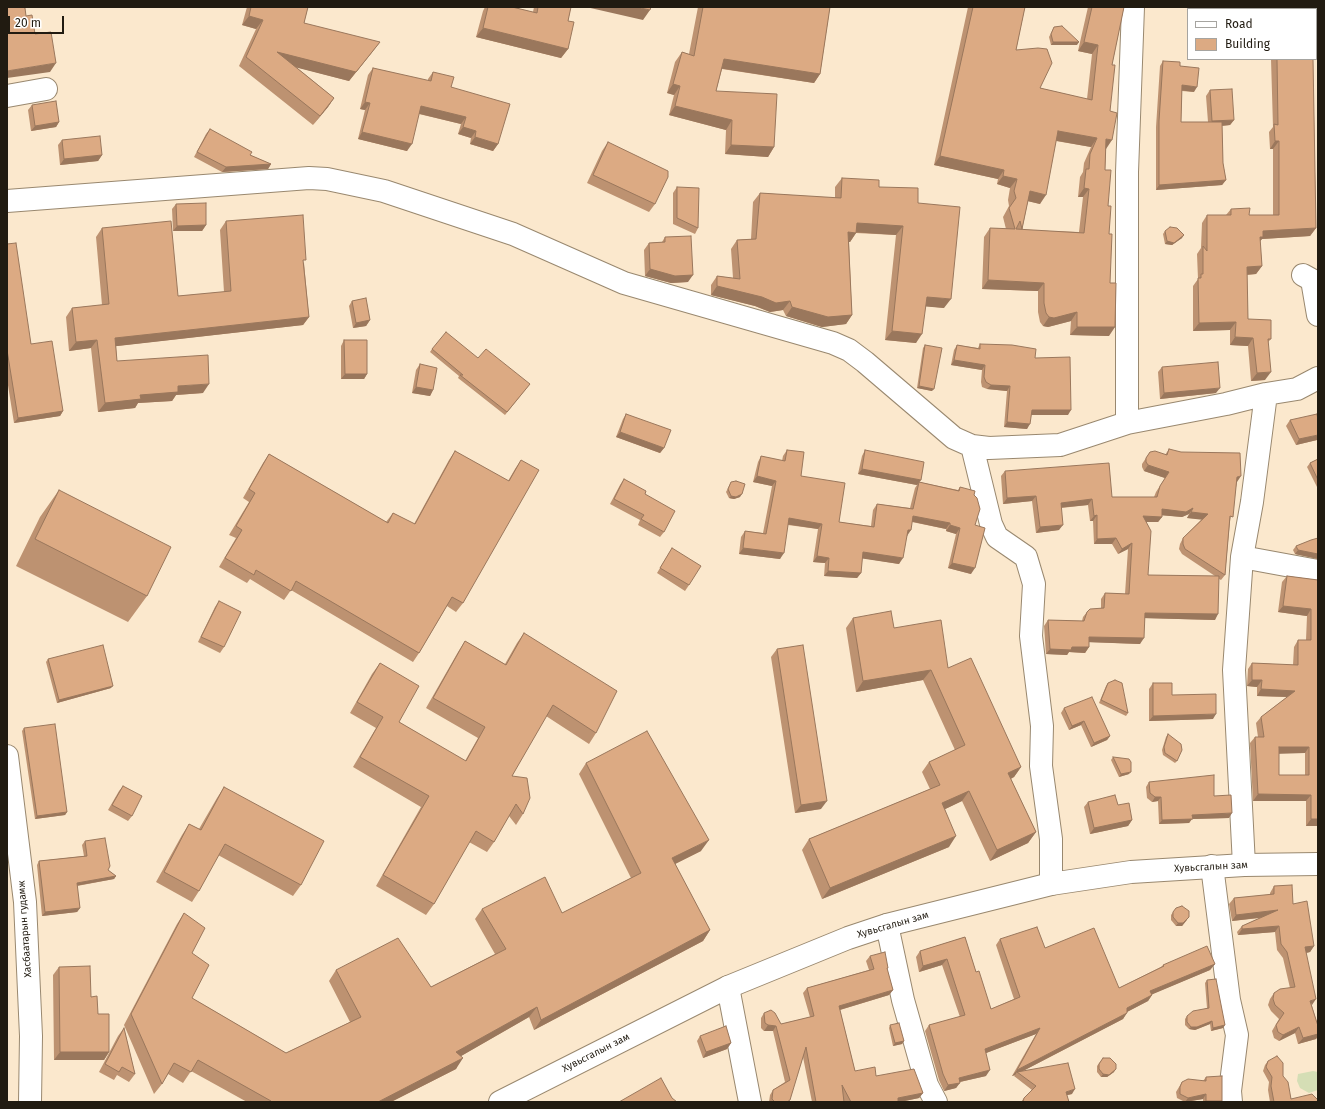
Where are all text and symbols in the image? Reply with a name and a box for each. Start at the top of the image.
scale bar [10,8,66,34]
legend [1187,8,1317,60]
text: 20 m [15,16,41,30]
text: Road [1225,17,1253,31]
text: Building [1225,37,1270,51]
street label: Хувьсгалын зам [1174,859,1248,875]
street label: Хасбаатарын гудамж [16,880,34,978]
street label: Хувьсгалын зам [856,909,930,941]
street label: Хувьсгалын зам [560,1031,632,1075]

